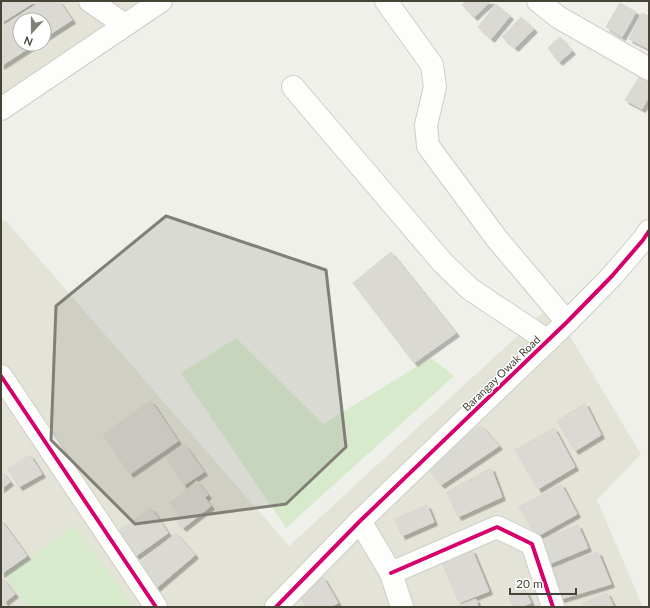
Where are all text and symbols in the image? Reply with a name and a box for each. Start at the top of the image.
north arrow [12,12,52,52]
text: N [22,34,35,49]
street label: Barangay Owak Road [459,333,543,413]
scale bar [510,570,576,596]
text: 20 m [516,576,543,591]

